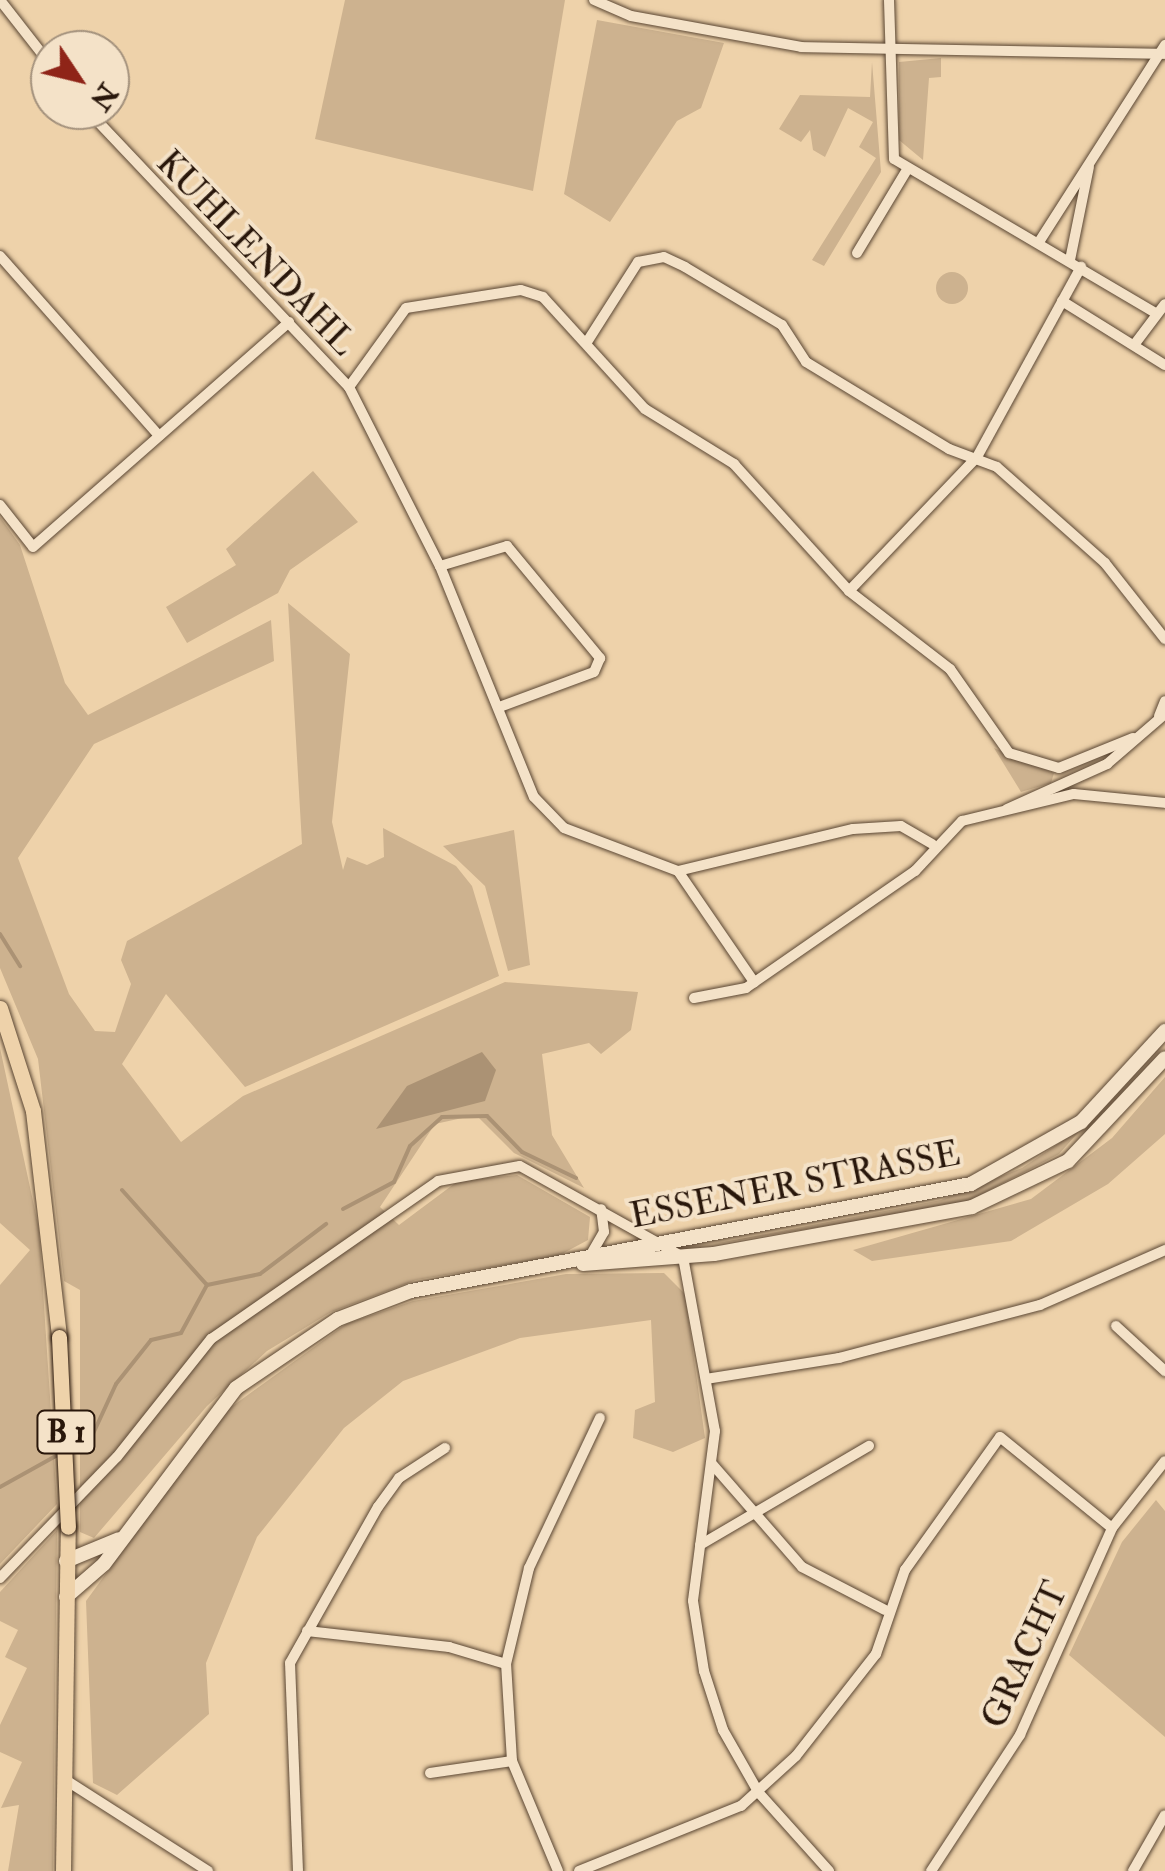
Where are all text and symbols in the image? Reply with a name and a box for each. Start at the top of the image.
north arrow [30,30,130,130]
text: N [82,76,125,117]
street label: KUHLENDAHL [148,142,364,364]
street label: ESSENER STRASSE [626,1132,964,1238]
road number: B 1 [36,1405,96,1459]
street label: GRACHT [973,1575,1077,1735]

